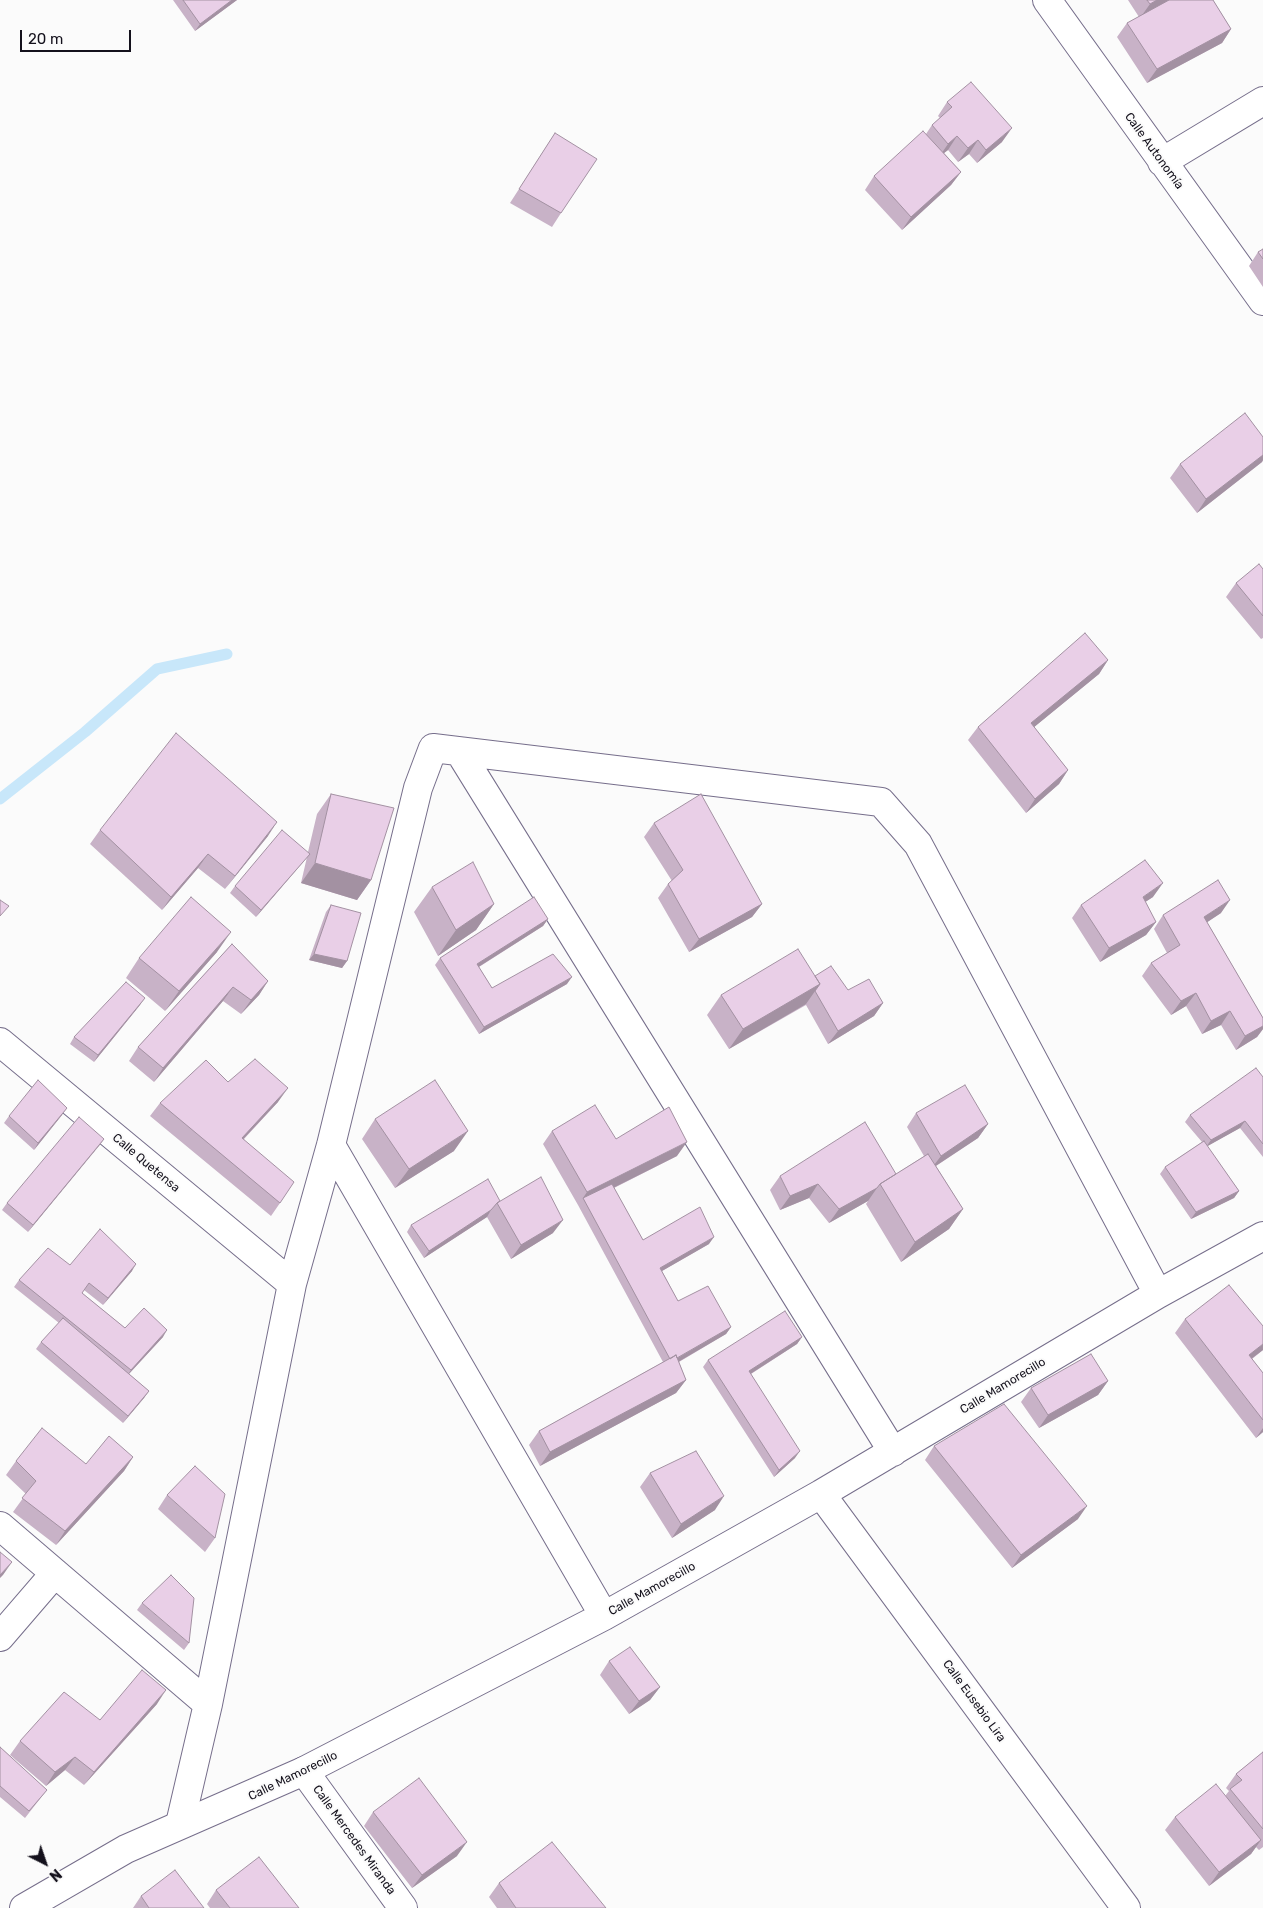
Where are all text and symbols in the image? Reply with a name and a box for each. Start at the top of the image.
scale bar [22,20,134,52]
text: 20 m [28,30,63,48]
street label: Calle Autonomía [1121,110,1187,192]
street label: Calle Quetensa [109,1131,183,1195]
street label: Calle Mamorecillo [958,1355,1048,1417]
street label: Calle Mamorecillo [606,1559,698,1619]
street label: Calle Eusebio Lira [939,1657,1009,1745]
street label: Calle Mamorecillo [246,1748,340,1804]
street label: Calle Mercedes Miranda [309,1783,399,1897]
north arrow [20,1838,70,1888]
text: N [46,1865,65,1884]

